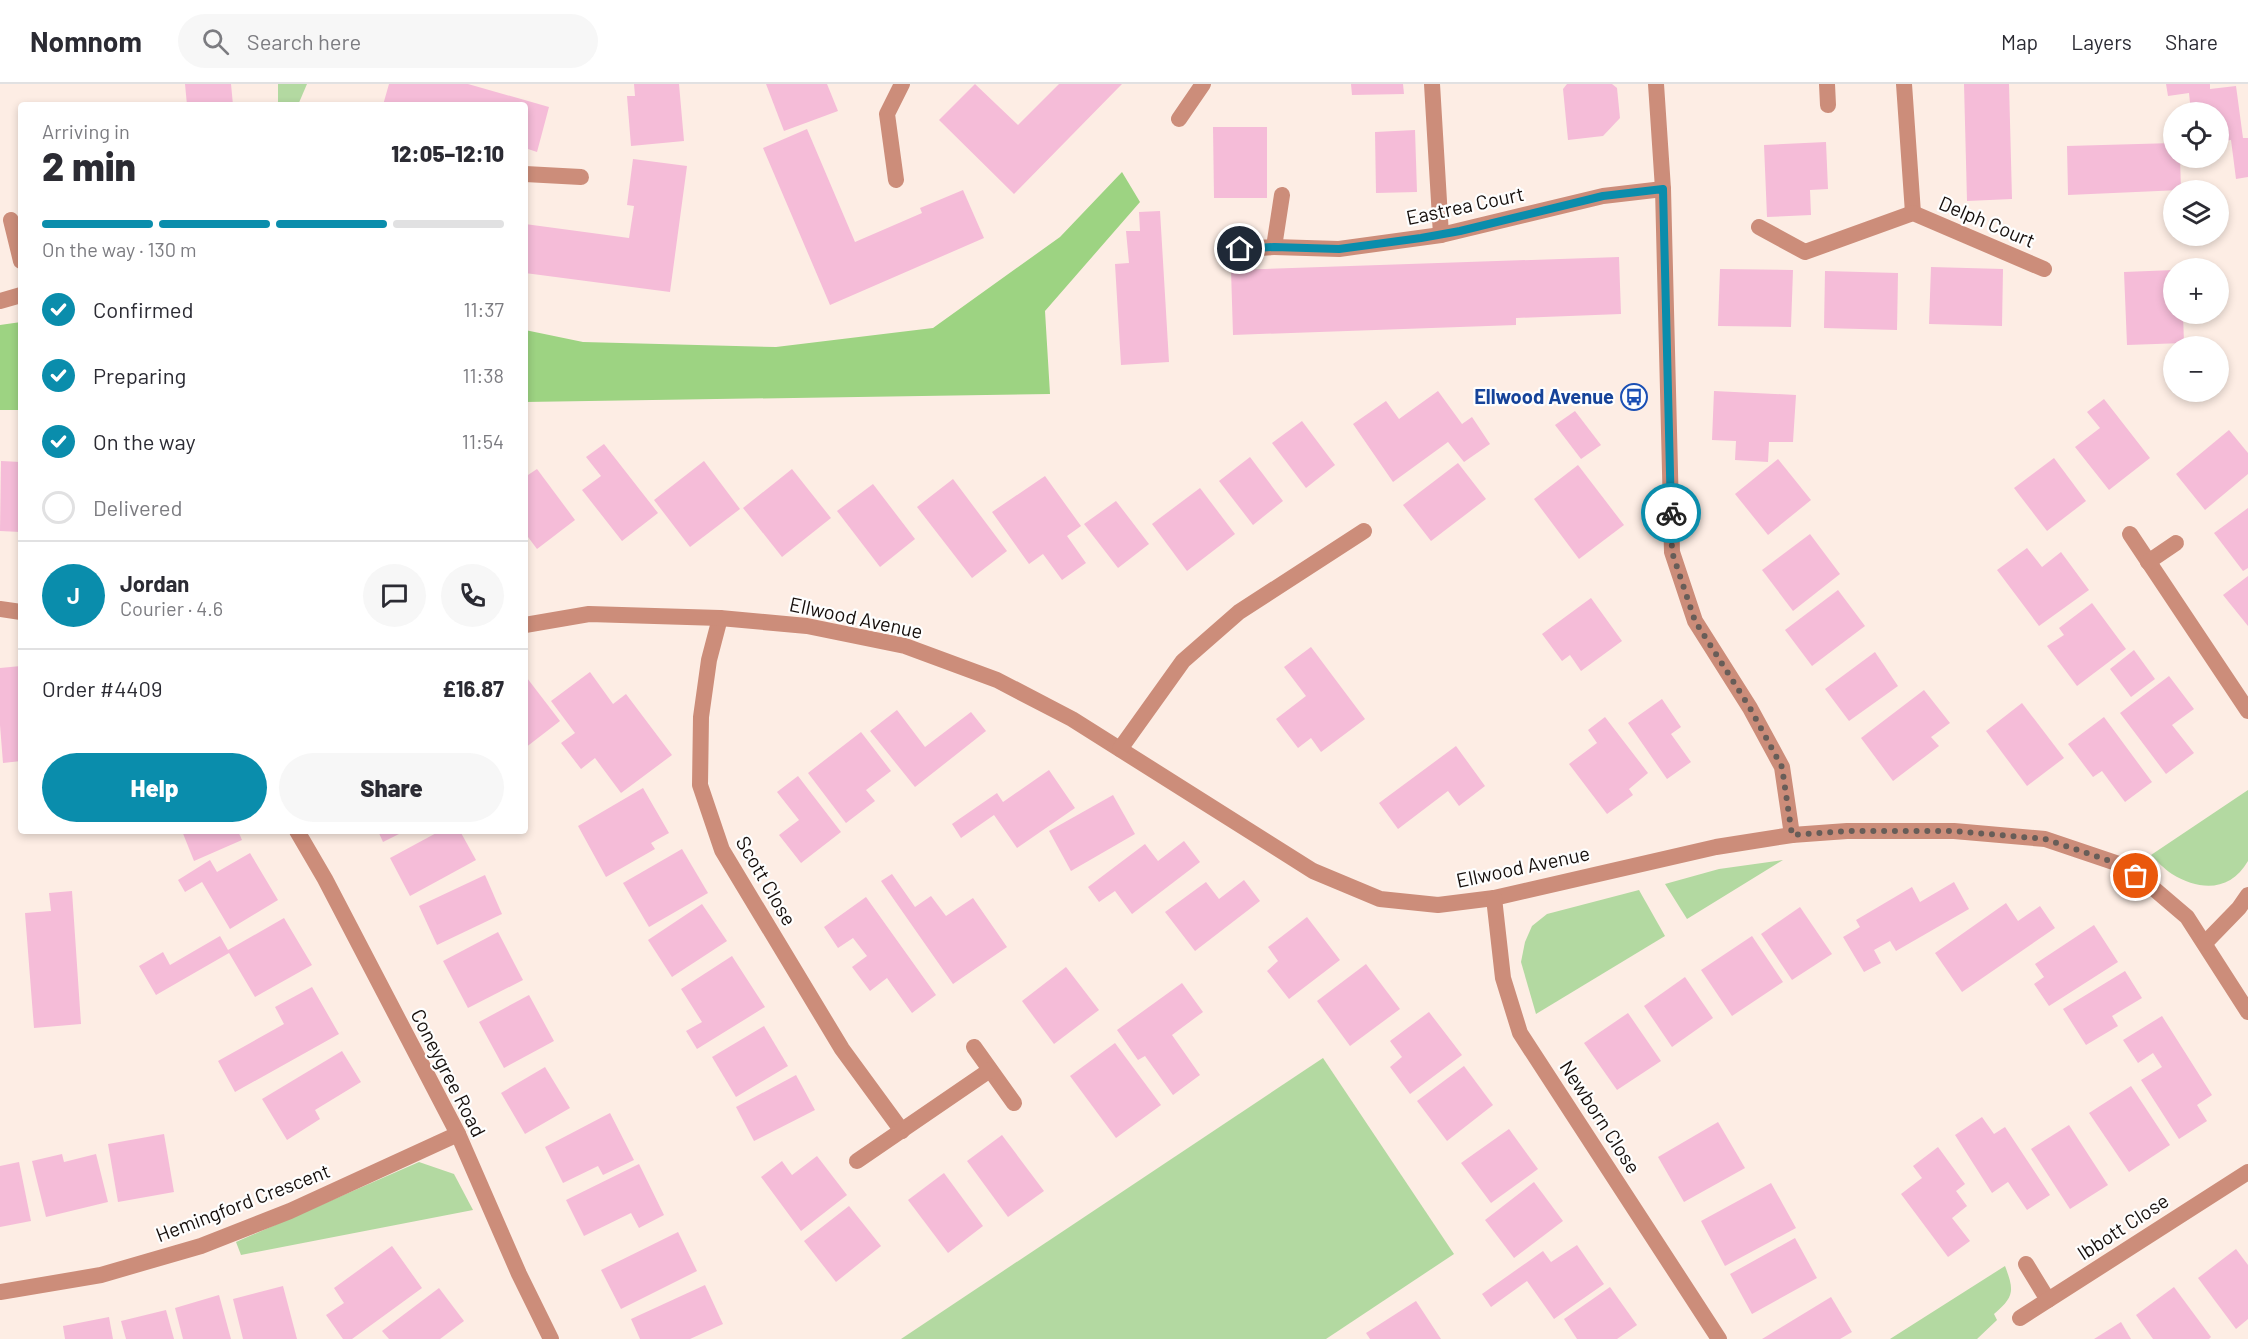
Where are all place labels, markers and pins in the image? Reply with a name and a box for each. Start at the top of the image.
pin [1214,223,1265,274]
bus stop icon: Ellwood Avenue [1619,382,1649,412]
place label: Ellwood Avenue [1474,384,1614,408]
pin [2110,850,2161,901]

